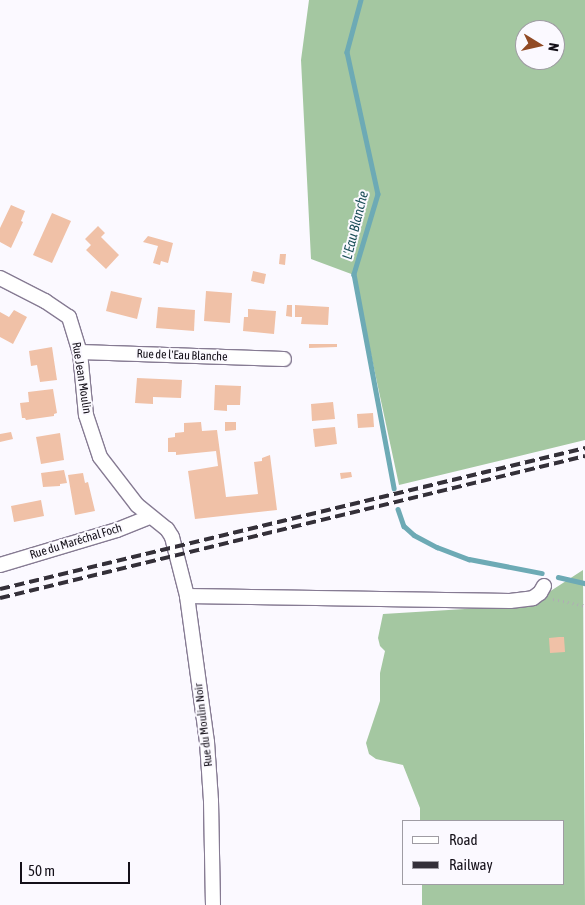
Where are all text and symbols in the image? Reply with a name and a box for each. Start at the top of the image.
north arrow [515,20,565,70]
text: N [545,42,562,53]
water label: L'Eau Blanche [338,189,372,261]
street label: Rue Jean Moulin [68,341,94,415]
street label: Rue de l'Eau Blanche [136,347,228,365]
street label: Rue du Maréchal Foch [28,521,124,563]
street label: Rue du Moulin Noir [192,682,216,768]
legend [402,820,565,885]
text: Road [449,831,478,848]
scale bar [22,852,132,884]
text: Railway [449,856,493,873]
text: 50 m [28,862,55,879]

